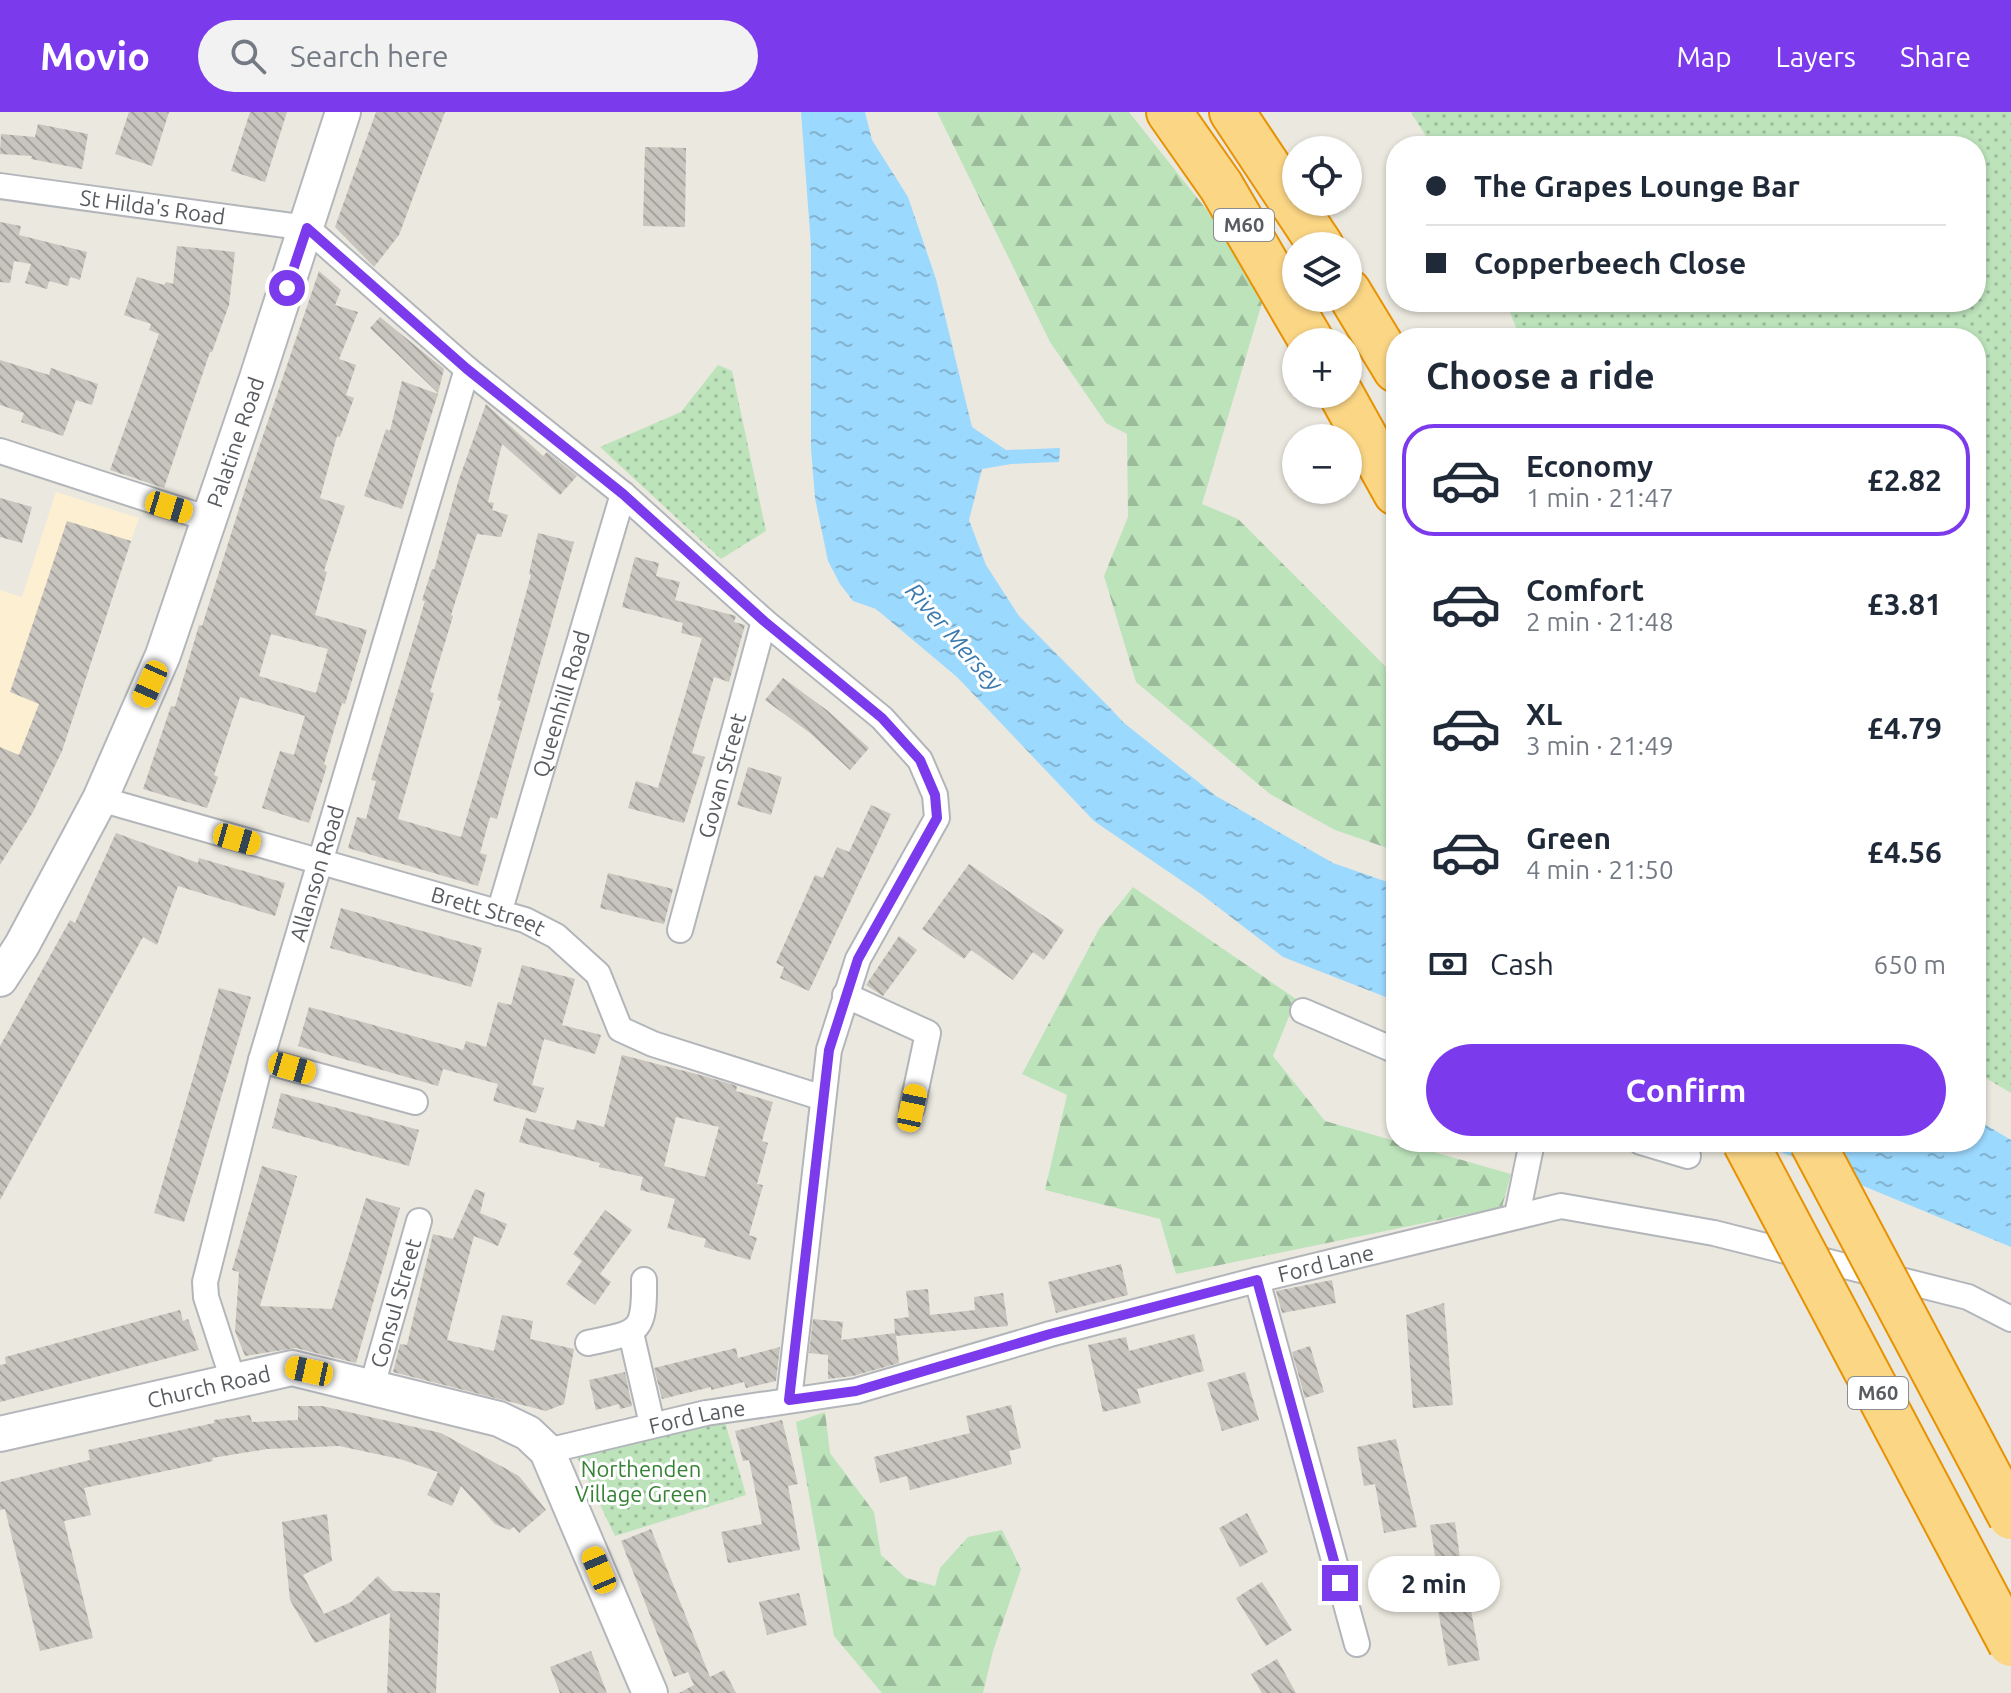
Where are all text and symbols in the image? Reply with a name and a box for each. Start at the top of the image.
search box [198,20,758,92]
icon: search [226,34,270,78]
text: Movio [40,35,150,77]
text: Search here [290,39,449,73]
text: Map [1676,41,1732,72]
text: Layers [1776,41,1856,72]
text: Share [1900,41,1971,72]
map controls [1282,136,1362,504]
button: locate [1282,136,1362,216]
text: The Grapes Lounge Bar [1474,169,1800,203]
street label: St Hilda's Road [79,184,227,229]
road number: M60 [1214,209,1274,241]
button: layers [1282,232,1362,312]
text: Copperbeech Close [1474,246,1746,280]
route start [269,270,305,306]
button: + [1282,328,1362,408]
text: Choose a ride [1426,355,1655,396]
street label: Palatine Road [201,374,268,510]
button: − [1282,424,1362,504]
icon: car [1430,444,1502,516]
text: Economy [1526,449,1653,483]
text: £2.82 [1867,463,1942,497]
text: 1 min · 21:47 [1526,483,1674,512]
car [143,489,195,525]
icon: car [1430,568,1502,640]
text: Comfort [1526,573,1644,607]
water label: River Mersey [900,577,1009,697]
text: £3.81 [1867,587,1942,621]
text: 2 min · 21:48 [1526,607,1674,636]
street label: Queenhill Road [527,628,594,780]
car [129,657,171,711]
icon: car [1430,692,1502,764]
text: XL [1526,697,1562,731]
street label: Govan Street [693,710,751,841]
text: £4.79 [1867,711,1942,745]
text: 3 min · 21:49 [1526,731,1674,760]
street label: Allanson Road [284,802,348,944]
icon: car [1430,816,1502,888]
car [211,821,263,857]
text: Green [1526,821,1611,855]
text: £4.56 [1867,835,1942,869]
text: 4 min · 21:50 [1526,855,1674,884]
street label: Brett Street [428,881,550,941]
icon: cash [1426,942,1470,986]
text: Cash [1490,947,1554,981]
text: 650 m [1874,950,1946,979]
button: Confirm [1426,1044,1946,1136]
car [266,1050,318,1086]
car [895,1082,929,1134]
street label: Consul Street [365,1235,425,1371]
street label: Ford Lane [1275,1239,1376,1287]
car [283,1354,335,1388]
street label: Church Road [145,1360,273,1412]
road number: M60 [1848,1377,1908,1409]
street label: Ford Lane [646,1394,747,1438]
park label: Northenden Village Green [575,1456,707,1506]
car [579,1543,619,1597]
callout: 2 min [1368,1555,1500,1611]
route end [1322,1565,1358,1601]
text: 2 min [1401,1569,1467,1598]

